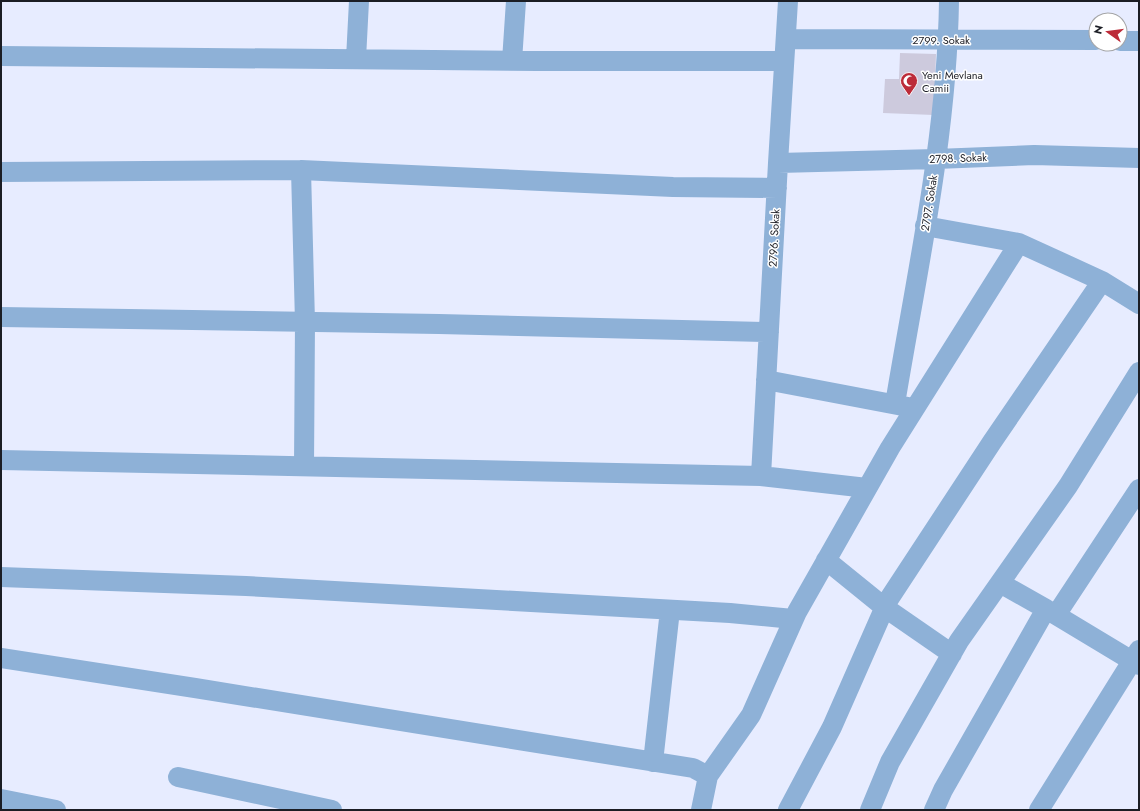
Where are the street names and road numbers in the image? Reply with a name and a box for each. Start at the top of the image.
street label: 2799. Sokak [912,32,970,48]
street label: 2798. Sokak [929,149,987,167]
street label: 2797. Sokak [917,174,941,232]
street label: 2796. Sokak [764,208,784,268]

